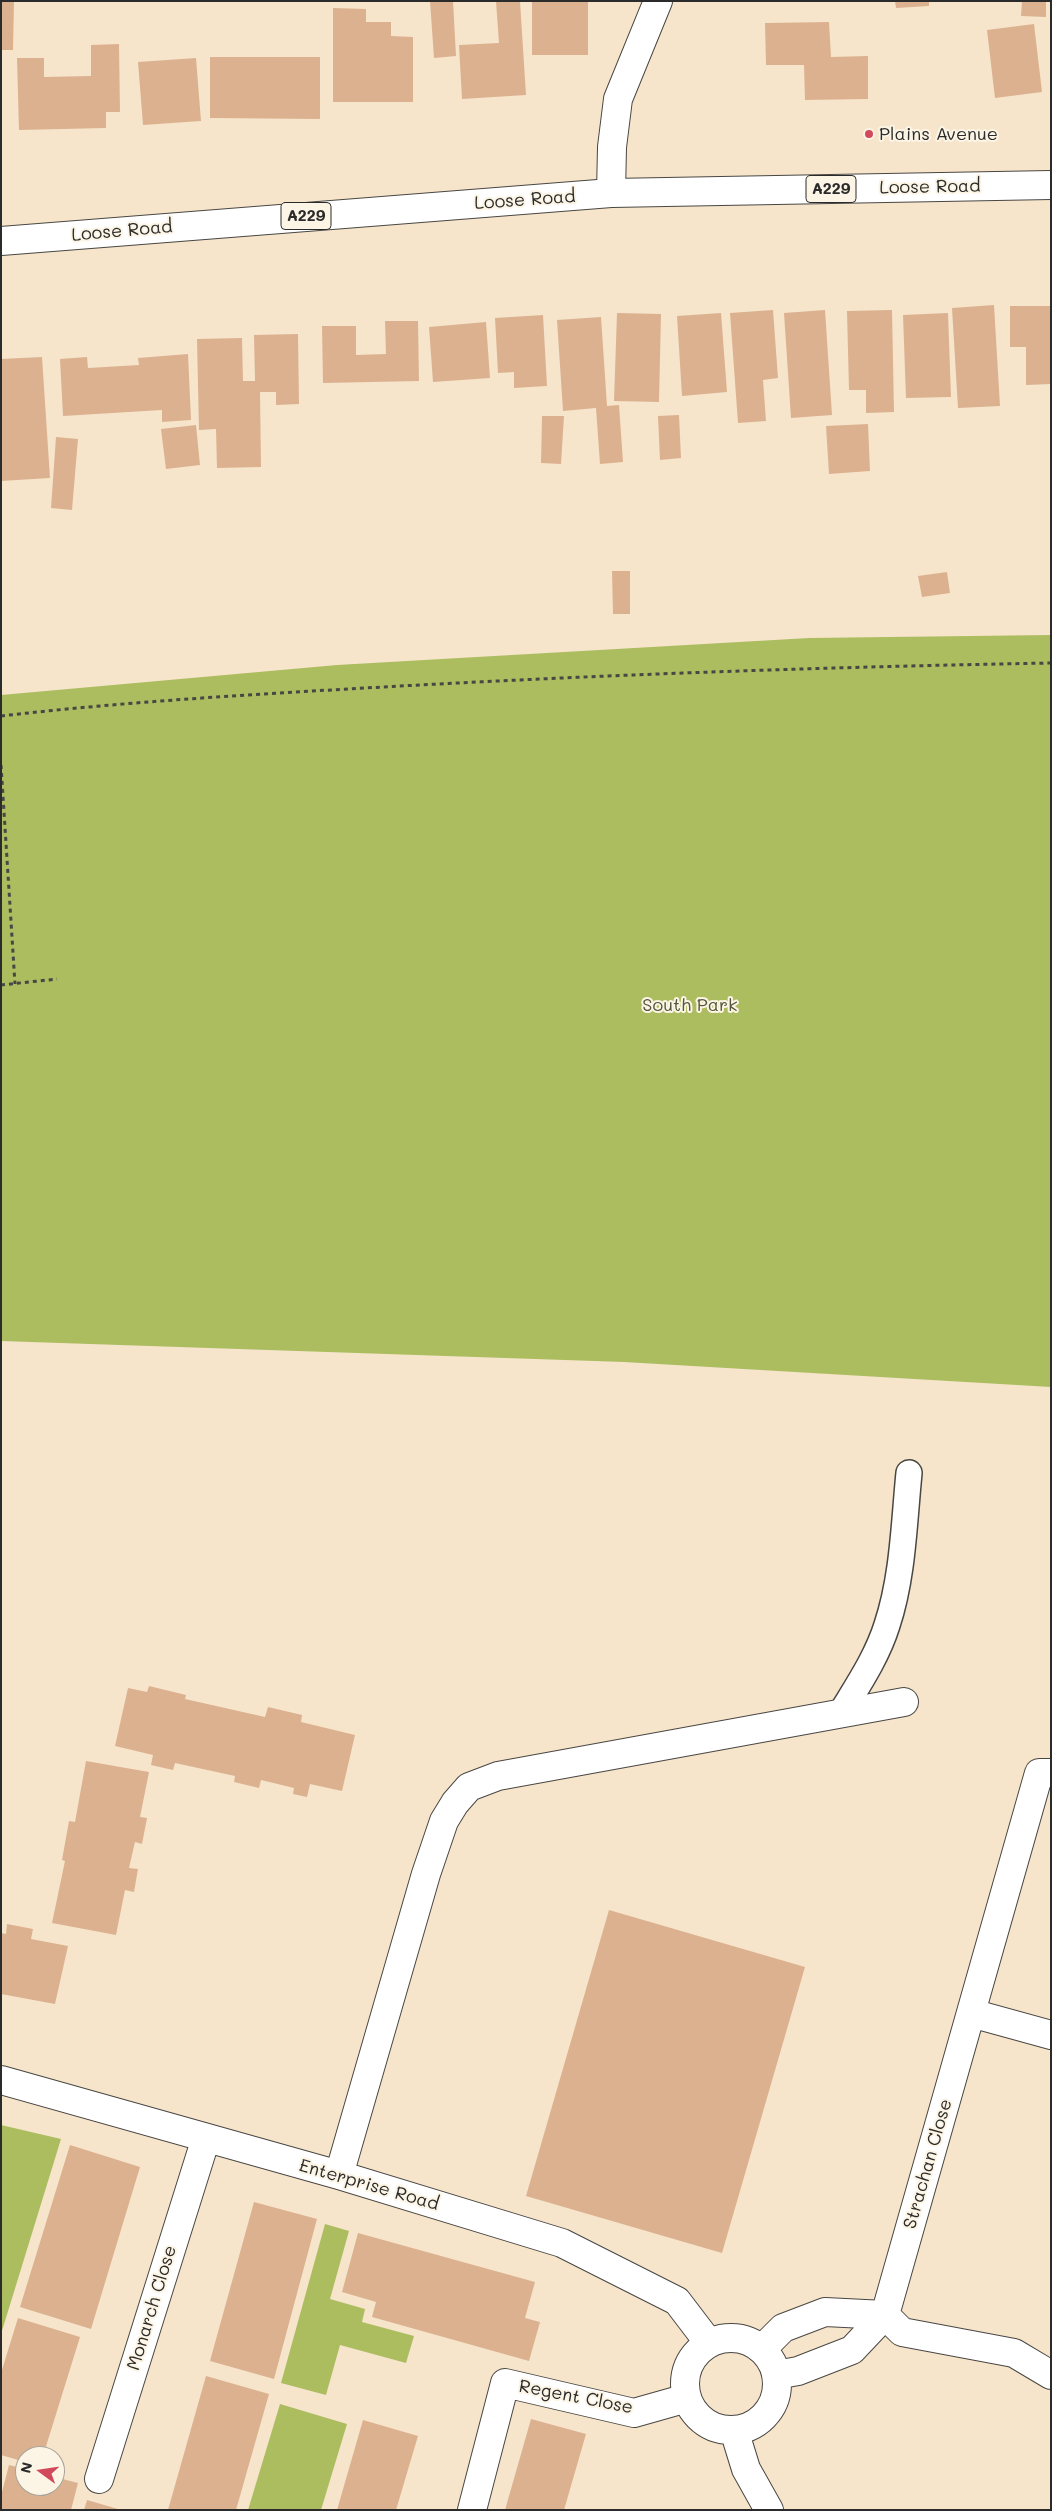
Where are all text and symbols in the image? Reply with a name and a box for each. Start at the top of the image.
place label: Plains Avenue [879,123,998,145]
marker: Plains Avenue [863,128,875,140]
road number: A229 [806,175,856,202]
street label: Loose Road [879,175,981,199]
street label: Loose Road [474,186,576,214]
road number: A229 [281,202,331,230]
street label: Loose Road [71,216,173,246]
park label: South Park [642,994,738,1016]
street label: Strachan Close [899,2097,957,2231]
street label: Enterprise Road [297,2155,441,2215]
street label: Monarch Close [123,2243,181,2373]
street label: Regent Close [517,2375,635,2419]
north arrow [15,2446,65,2496]
text: N [15,2460,36,2475]

